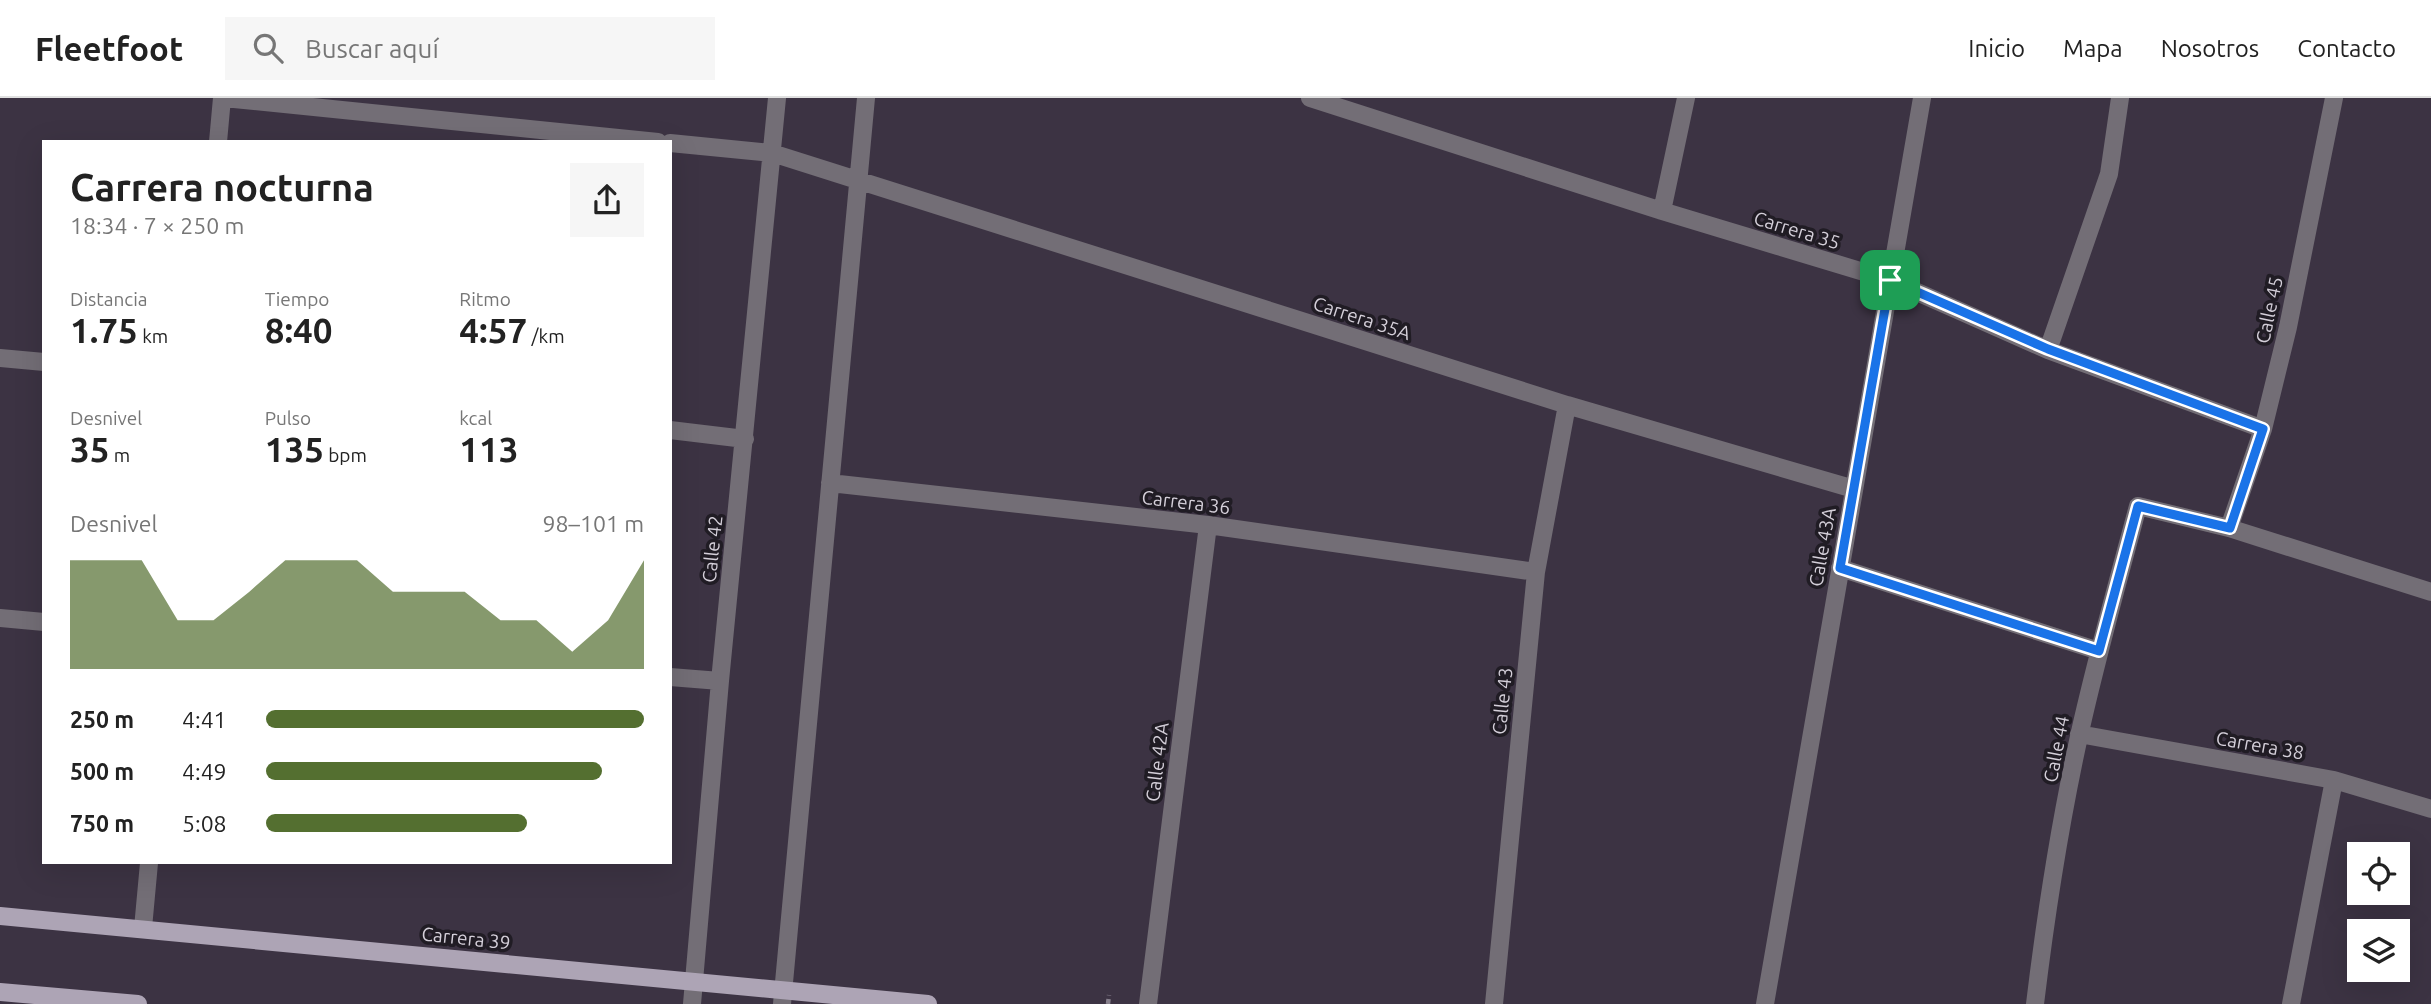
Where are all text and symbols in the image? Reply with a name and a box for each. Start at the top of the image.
search box [225,17,715,80]
icon: search [249,29,287,67]
text: Fleetfoot [35,30,183,67]
text: Buscar aquí [305,34,439,63]
text: Inicio [1968,35,2025,62]
text: Mapa [2063,35,2123,62]
text: Nosotros [2161,35,2259,62]
text: Contacto [2297,35,2396,62]
button: share [570,163,644,237]
text: Carrera nocturna [70,166,374,208]
street label: Carrera 35 [1751,206,1843,254]
text: 18:34 · 7 × 250 m [70,213,244,238]
pin [1860,250,1920,310]
icon: arrive [1871,261,1909,299]
street label: Calle 45 [2251,275,2287,345]
text: Distancia [70,288,148,310]
text: Tiempo [265,288,329,310]
text: Ritmo [459,288,511,310]
street label: Carrera 35A [1310,292,1414,344]
text: 1.75 [70,310,138,350]
text: 8:40 [265,310,333,350]
text: 4:57 [459,310,527,350]
text: km [138,325,168,347]
text: /km [527,325,565,347]
text: Desnivel [70,407,142,429]
text: Pulso [265,407,311,429]
text: kcal [459,407,492,429]
text: 35 [70,429,109,469]
text: 135 [265,429,324,469]
text: 113 [459,429,519,469]
text: m [109,444,130,466]
text: bpm [324,444,367,466]
street label: Carrera 36 [1140,486,1232,518]
street label: Calle 43A [1804,505,1840,588]
text: Desnivel [70,511,158,536]
text: 98–101 m [543,511,644,536]
street label: Calle 42 [698,514,726,584]
street label: Calle 43 [1488,666,1516,736]
text: 250 m [70,707,134,732]
text: 4:41 [182,707,227,732]
street label: Calle 44 [2039,714,2073,784]
street label: Calle 42A [1141,720,1173,803]
street label: Carrera 38 [2214,726,2306,764]
text: 500 m [70,759,134,784]
text: 4:49 [182,759,227,784]
text: 750 m [70,811,134,836]
text: 5:08 [182,811,227,836]
map controls [2347,842,2410,982]
button: locate [2347,842,2410,905]
button: layers [2347,919,2410,982]
street label: Carrera 39 [421,922,511,954]

